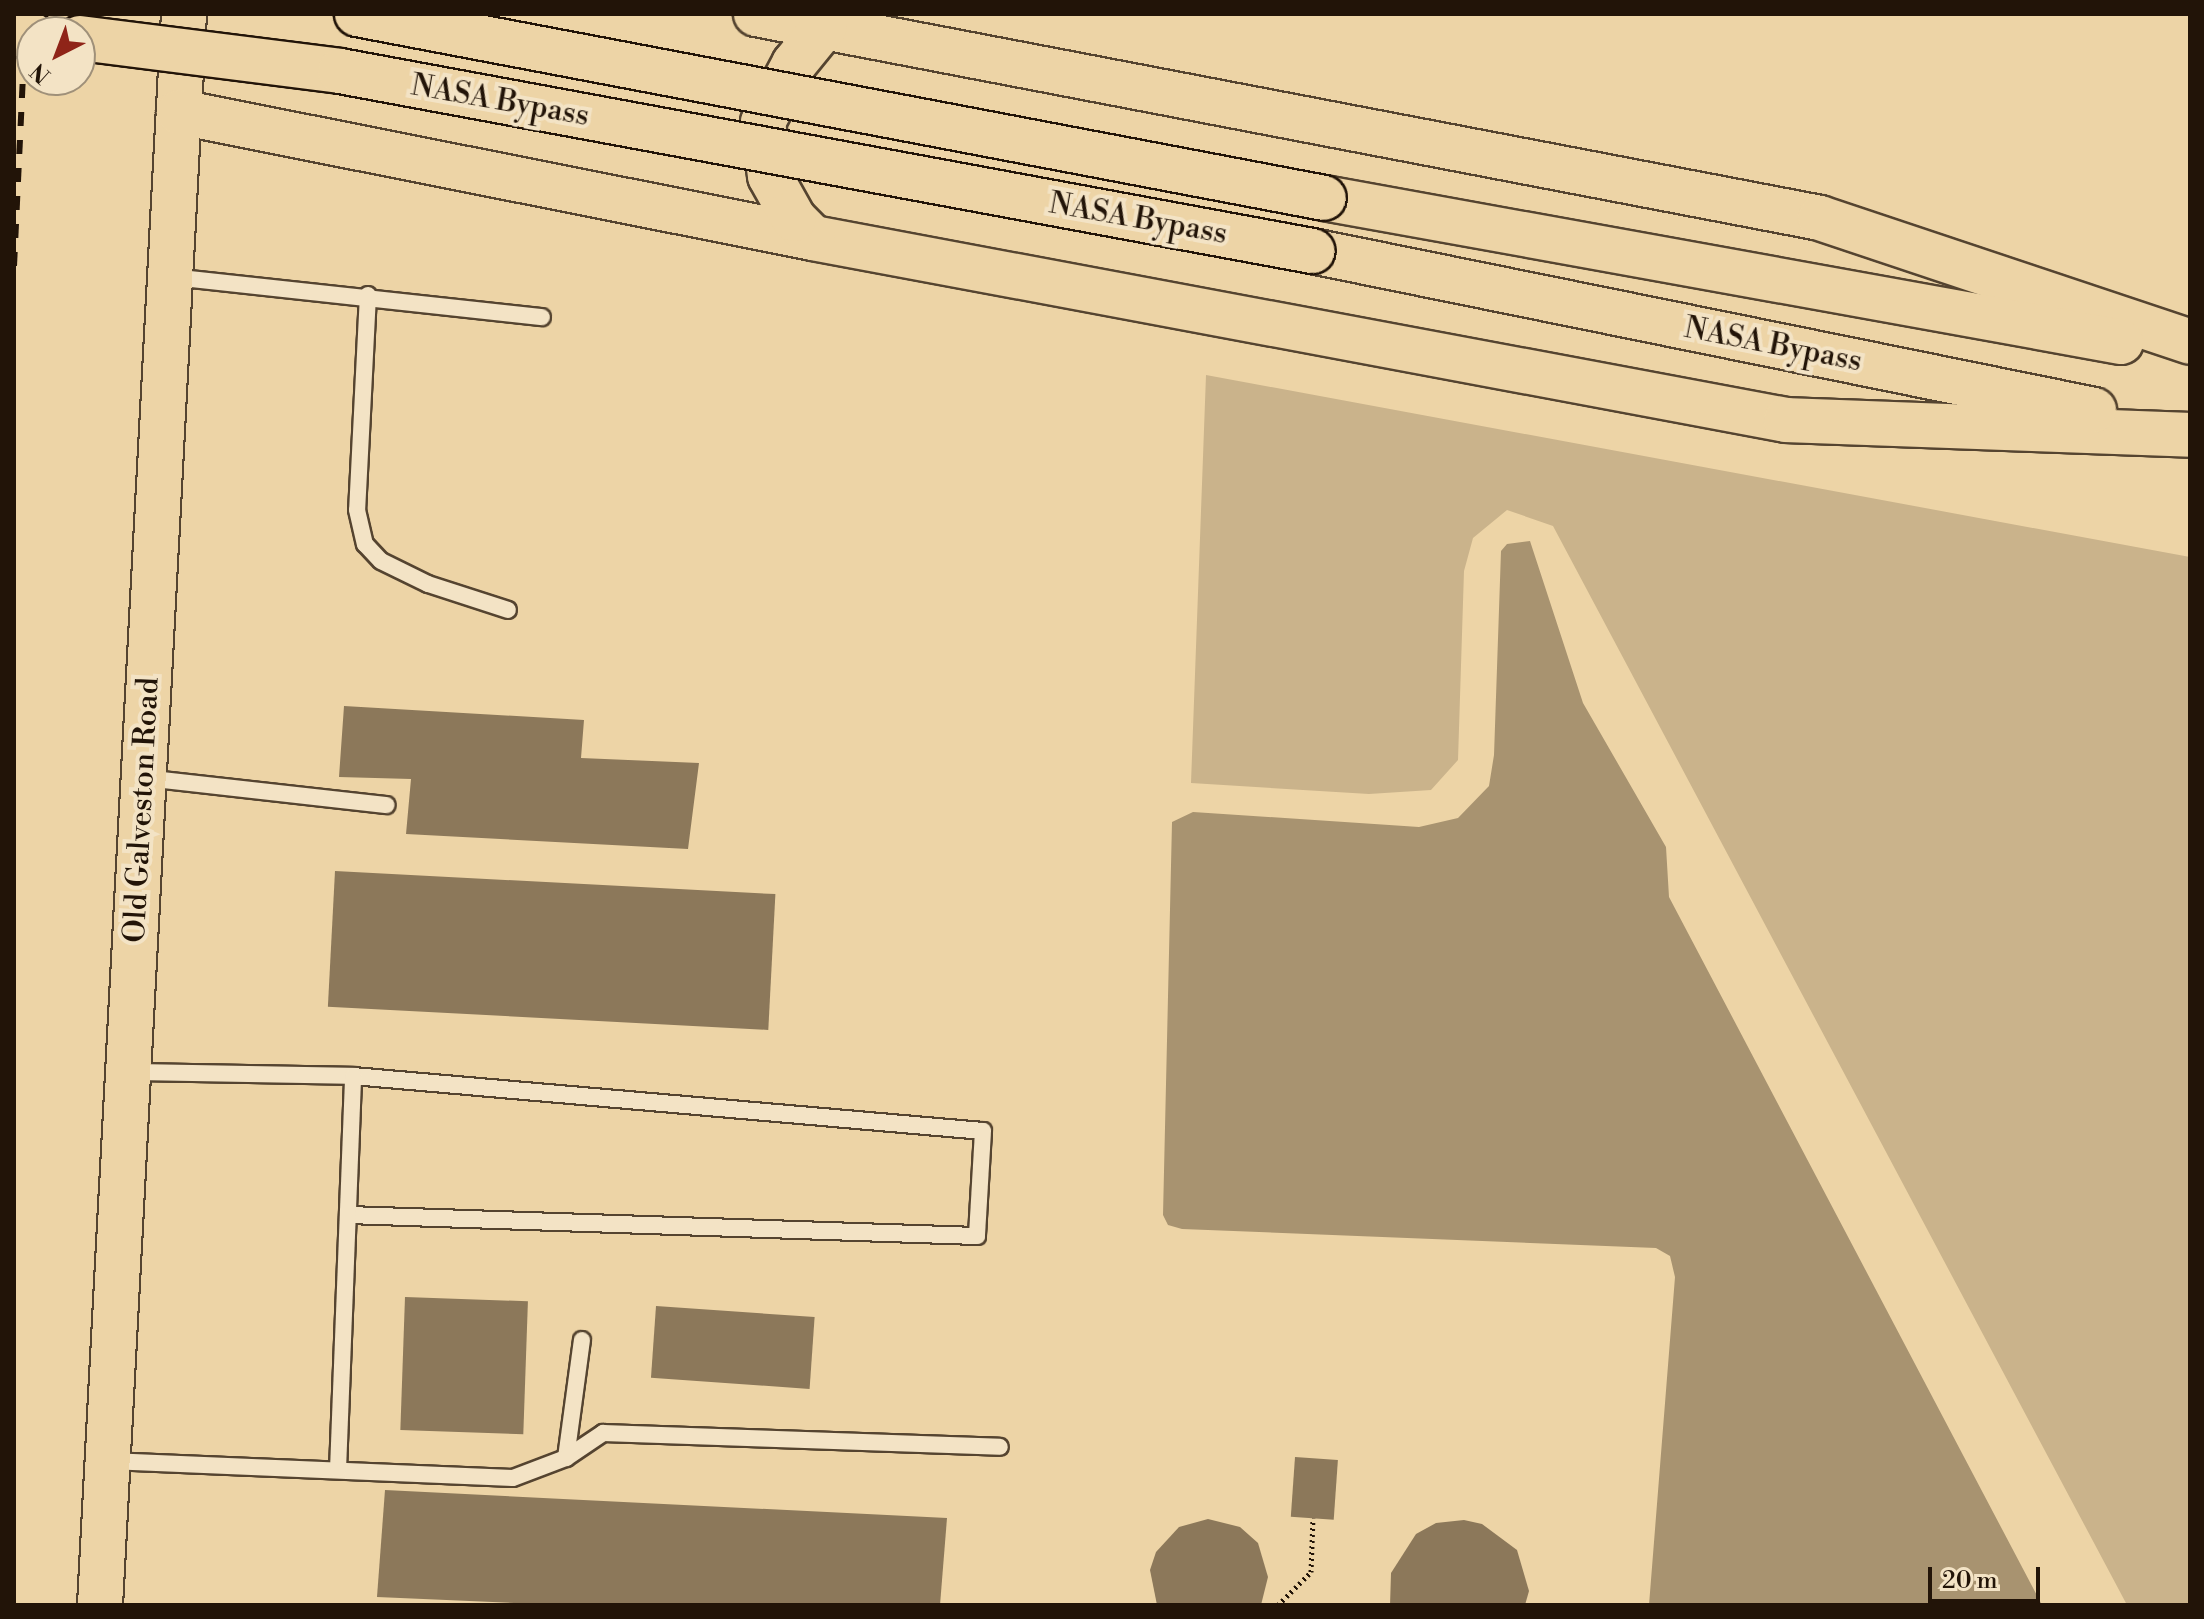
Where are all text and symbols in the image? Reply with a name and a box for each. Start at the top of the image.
north arrow [16,16,96,96]
text: N [25,57,56,89]
street label: NASA Bypass [408,68,592,134]
street label: NASA Bypass [1046,186,1230,252]
street label: NASA Bypass [1681,310,1865,380]
street label: Old Galveston Road [117,676,167,944]
scale bar [1932,1551,2044,1601]
text: 20 m [1942,1566,1998,1596]

